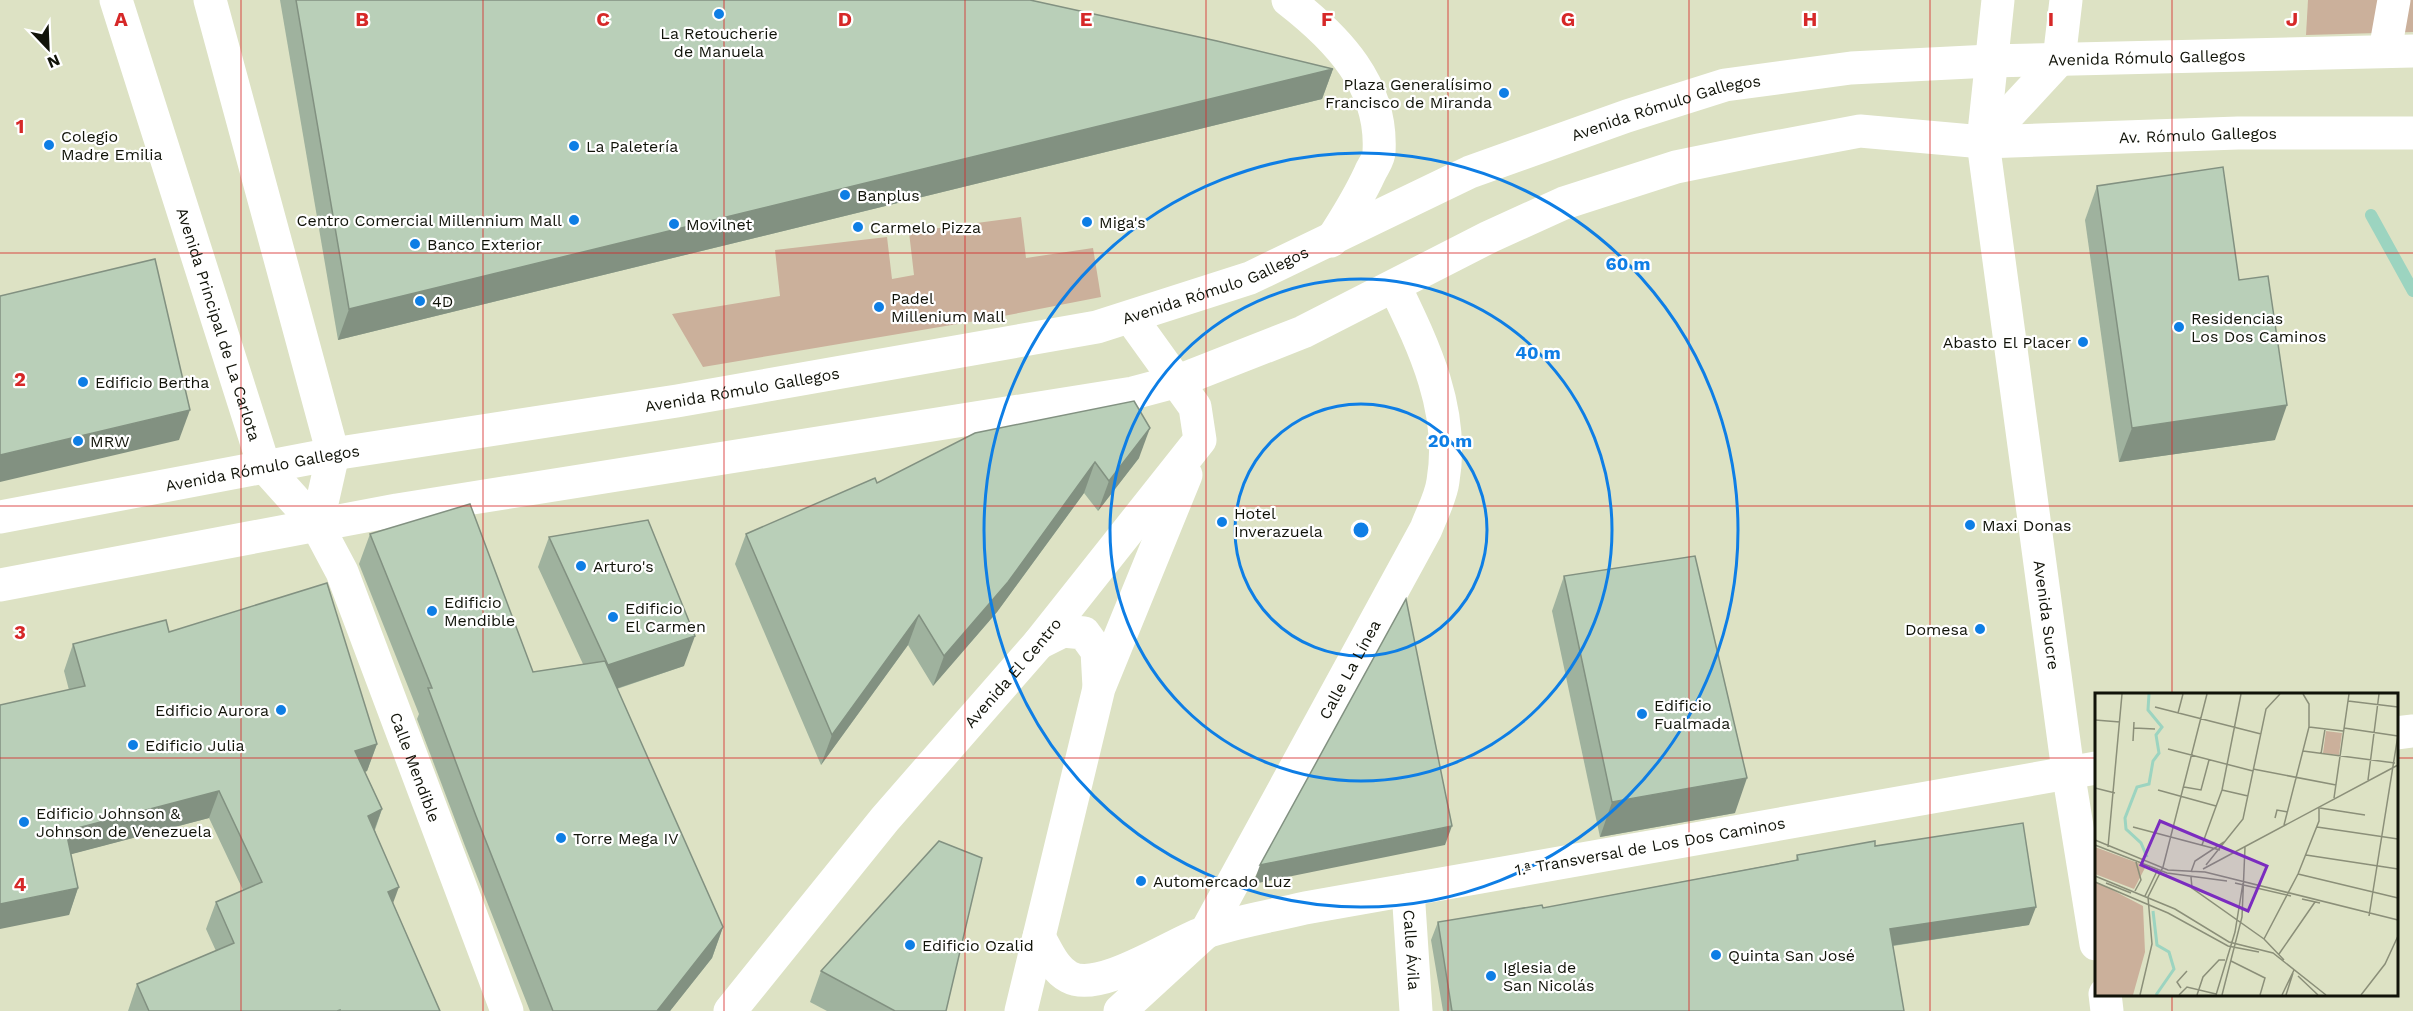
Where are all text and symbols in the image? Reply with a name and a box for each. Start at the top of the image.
text: A [114,7,128,31]
text: B [355,7,369,31]
text: C [596,7,610,31]
marker: La Retoucherie de Manuela [712,7,726,21]
text: D [838,7,852,31]
text: E [1080,7,1092,31]
text: F [1321,7,1333,31]
text: G [1561,7,1575,31]
text: H [1803,7,1817,31]
text: I [2048,7,2054,31]
text: J [2286,7,2298,31]
north arrow [18,18,78,78]
place label: La Retoucherie de Manuela [660,24,778,61]
street label: Avenida Rómulo Gallegos [2048,46,2246,70]
text: N [44,50,63,72]
street label: Avenida Rómulo Gallegos [1569,71,1762,145]
place label: Plaza Generalísimo Francisco de Miranda [1325,75,1492,112]
marker: Plaza Generalísimo Francisco de Miranda [1497,86,1511,100]
text: 1 [16,114,24,138]
street label: Av. Rómulo Gallegos [2119,124,2277,147]
place label: Colegio Madre Emilia [61,127,163,164]
place label: La Paletería [586,137,678,156]
marker: Colegio Madre Emilia [42,138,56,152]
marker: La Paletería [567,139,581,153]
place label: Banplus [857,186,920,205]
marker: Banplus [838,188,852,202]
street label: Avenida Principal de La Carlota [172,205,264,443]
place label: Centro Comercial Millennium Mall [297,211,562,230]
marker: Centro Comercial Millennium Mall [567,213,581,227]
place label: Miga's [1099,213,1146,232]
place label: Movilnet [686,215,753,234]
marker: Miga's [1080,215,1094,229]
marker: Movilnet [667,217,681,231]
place label: Carmelo Pizza [870,218,981,237]
marker: Carmelo Pizza [851,220,865,234]
place label: Banco Exterior [427,235,542,254]
marker: Banco Exterior [408,237,422,251]
street label: Avenida Rómulo Gallegos [1120,242,1312,328]
text: 60 m [1606,253,1650,274]
place label: Padel Millenium Mall [891,289,1005,326]
place label: 4D [432,292,453,311]
marker: 4D [413,294,427,308]
marker: Padel Millenium Mall [872,300,886,314]
place label: Residencias Los Dos Caminos [2191,309,2326,346]
marker: Residencias Los Dos Caminos [2172,320,2186,334]
place label: Abasto El Placer [1943,333,2071,352]
marker: Abasto El Placer [2076,335,2090,349]
text: 40 m [1515,342,1561,363]
street label: Avenida Rómulo Gallegos [643,364,841,416]
text: 2 [14,367,26,391]
place label: Edificio Bertha [95,373,209,392]
marker: Edificio Bertha [76,375,90,389]
text: 20 m [1428,430,1472,451]
place label: MRW [90,432,130,451]
marker: MRW [71,434,85,448]
street label: Avenida Rómulo Gallegos [164,441,361,496]
place label: Hotel Inverazuela [1234,504,1323,541]
marker: Hotel Inverazuela [1215,515,1229,529]
place label: Maxi Donas [1982,516,2071,535]
marker: Maxi Donas [1963,518,1977,532]
centre of rings [1351,520,1371,540]
place label: Arturo's [593,557,654,576]
marker: Arturo's [574,559,588,573]
street label: Avenida Sucre [2030,559,2063,671]
place label: Edificio Mendible [444,593,515,630]
place label: Edificio El Carmen [625,599,706,636]
marker: Edificio Mendible [425,604,439,618]
marker: Edificio El Carmen [606,610,620,624]
street label: Avenida El Centro [960,614,1065,732]
street label: Calle La Línea [1315,617,1385,723]
text: 3 [14,620,26,644]
place label: Domesa [1905,620,1968,639]
marker: Domesa [1973,622,1987,636]
inset map [2095,693,2398,996]
place label: Edificio Fualmada [1654,696,1730,733]
place label: Edificio Aurora [155,701,269,720]
marker: Edificio Aurora [274,703,288,717]
marker: Edificio Fualmada [1635,707,1649,721]
street label: Calle Mendible [386,710,444,825]
place label: Edificio Julia [145,736,245,755]
marker: Edificio Julia [126,738,140,752]
place label: Edificio Johnson & Johnson de Venezuela [36,804,212,841]
street label: 1.ª Transversal de Los Dos Caminos [1513,813,1787,880]
marker: Edificio Johnson & Johnson de Venezuela [17,815,31,829]
place label: Torre Mega IV [573,829,679,848]
marker: Torre Mega IV [554,831,568,845]
text: 4 [14,872,27,896]
place label: Automercado Luz [1153,872,1291,891]
marker: Automercado Luz [1134,874,1148,888]
street label: Calle Ávila [1399,909,1424,991]
place label: Edificio Ozalid [922,936,1034,955]
marker: Edificio Ozalid [903,938,917,952]
place label: Quinta San José [1728,946,1855,965]
marker: Quinta San José [1709,948,1723,962]
place label: Iglesia de San Nicolás [1503,958,1594,995]
marker: Iglesia de San Nicolás [1484,969,1498,983]

